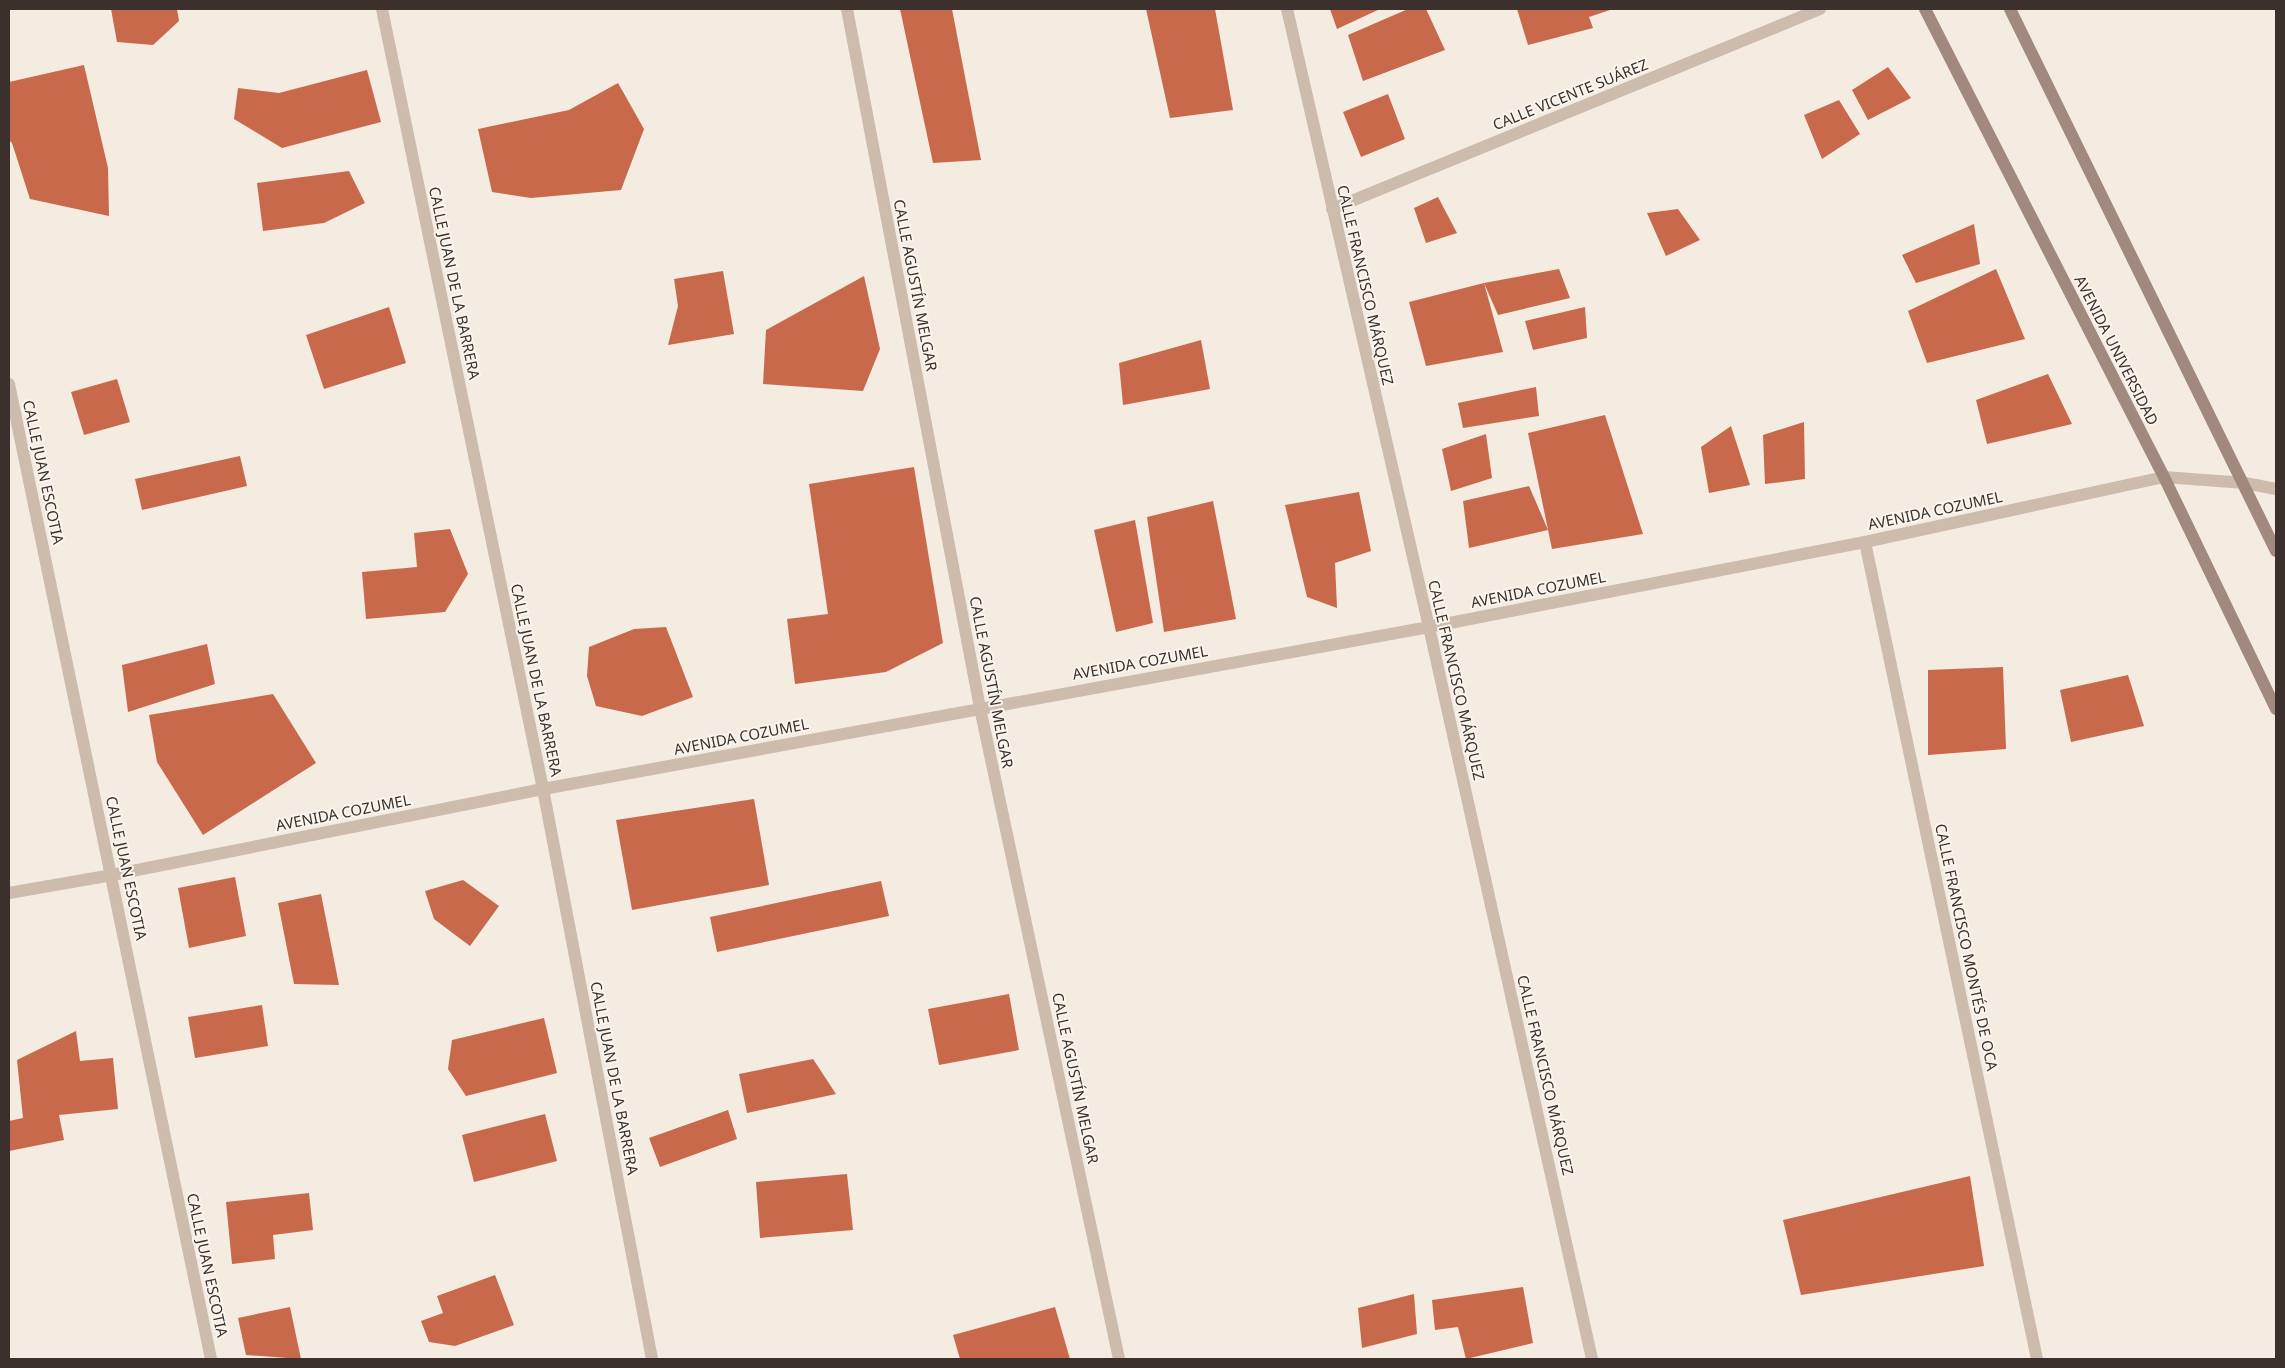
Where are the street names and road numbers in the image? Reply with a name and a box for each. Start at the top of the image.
street label: CALLE VICENTE SUÁREZ [1489,54,1651,134]
street label: CALLE FRANCISCO MÁRQUEZ [1333,183,1399,387]
street label: CALLE JUAN DE LA BARRERA [425,185,485,382]
street label: CALLE AGUSTÍN MELGAR [890,197,943,373]
street label: AVENIDA UNIVERSIDAD [2071,272,2164,428]
street label: CALLE JUAN ESCOTIA [19,398,69,546]
street label: AVENIDA COZUMEL [1866,486,2004,534]
street label: AVENIDA COZUMEL [1469,566,1607,612]
street label: CALLE FRANCISCO MÁRQUEZ [1424,578,1490,782]
street label: CALLE JUAN DE LA BARRERA [507,582,567,779]
street label: CALLE AGUSTÍN MELGAR [966,594,1019,770]
street label: AVENIDA COZUMEL [1071,640,1209,684]
street label: AVENIDA COZUMEL [672,713,810,759]
street label: AVENIDA COZUMEL [274,789,412,835]
street label: CALLE JUAN ESCOTIA [102,794,152,942]
street label: CALLE FRANCISCO MONTÉS DE OCA [1931,822,2003,1073]
street label: CALLE FRANCISCO MÁRQUEZ [1513,973,1579,1177]
street label: CALLE JUAN DE LA BARRERA [586,980,644,1177]
street label: CALLE AGUSTÍN MELGAR [1048,991,1104,1166]
street label: CALLE JUAN ESCOTIA [183,1191,233,1339]

